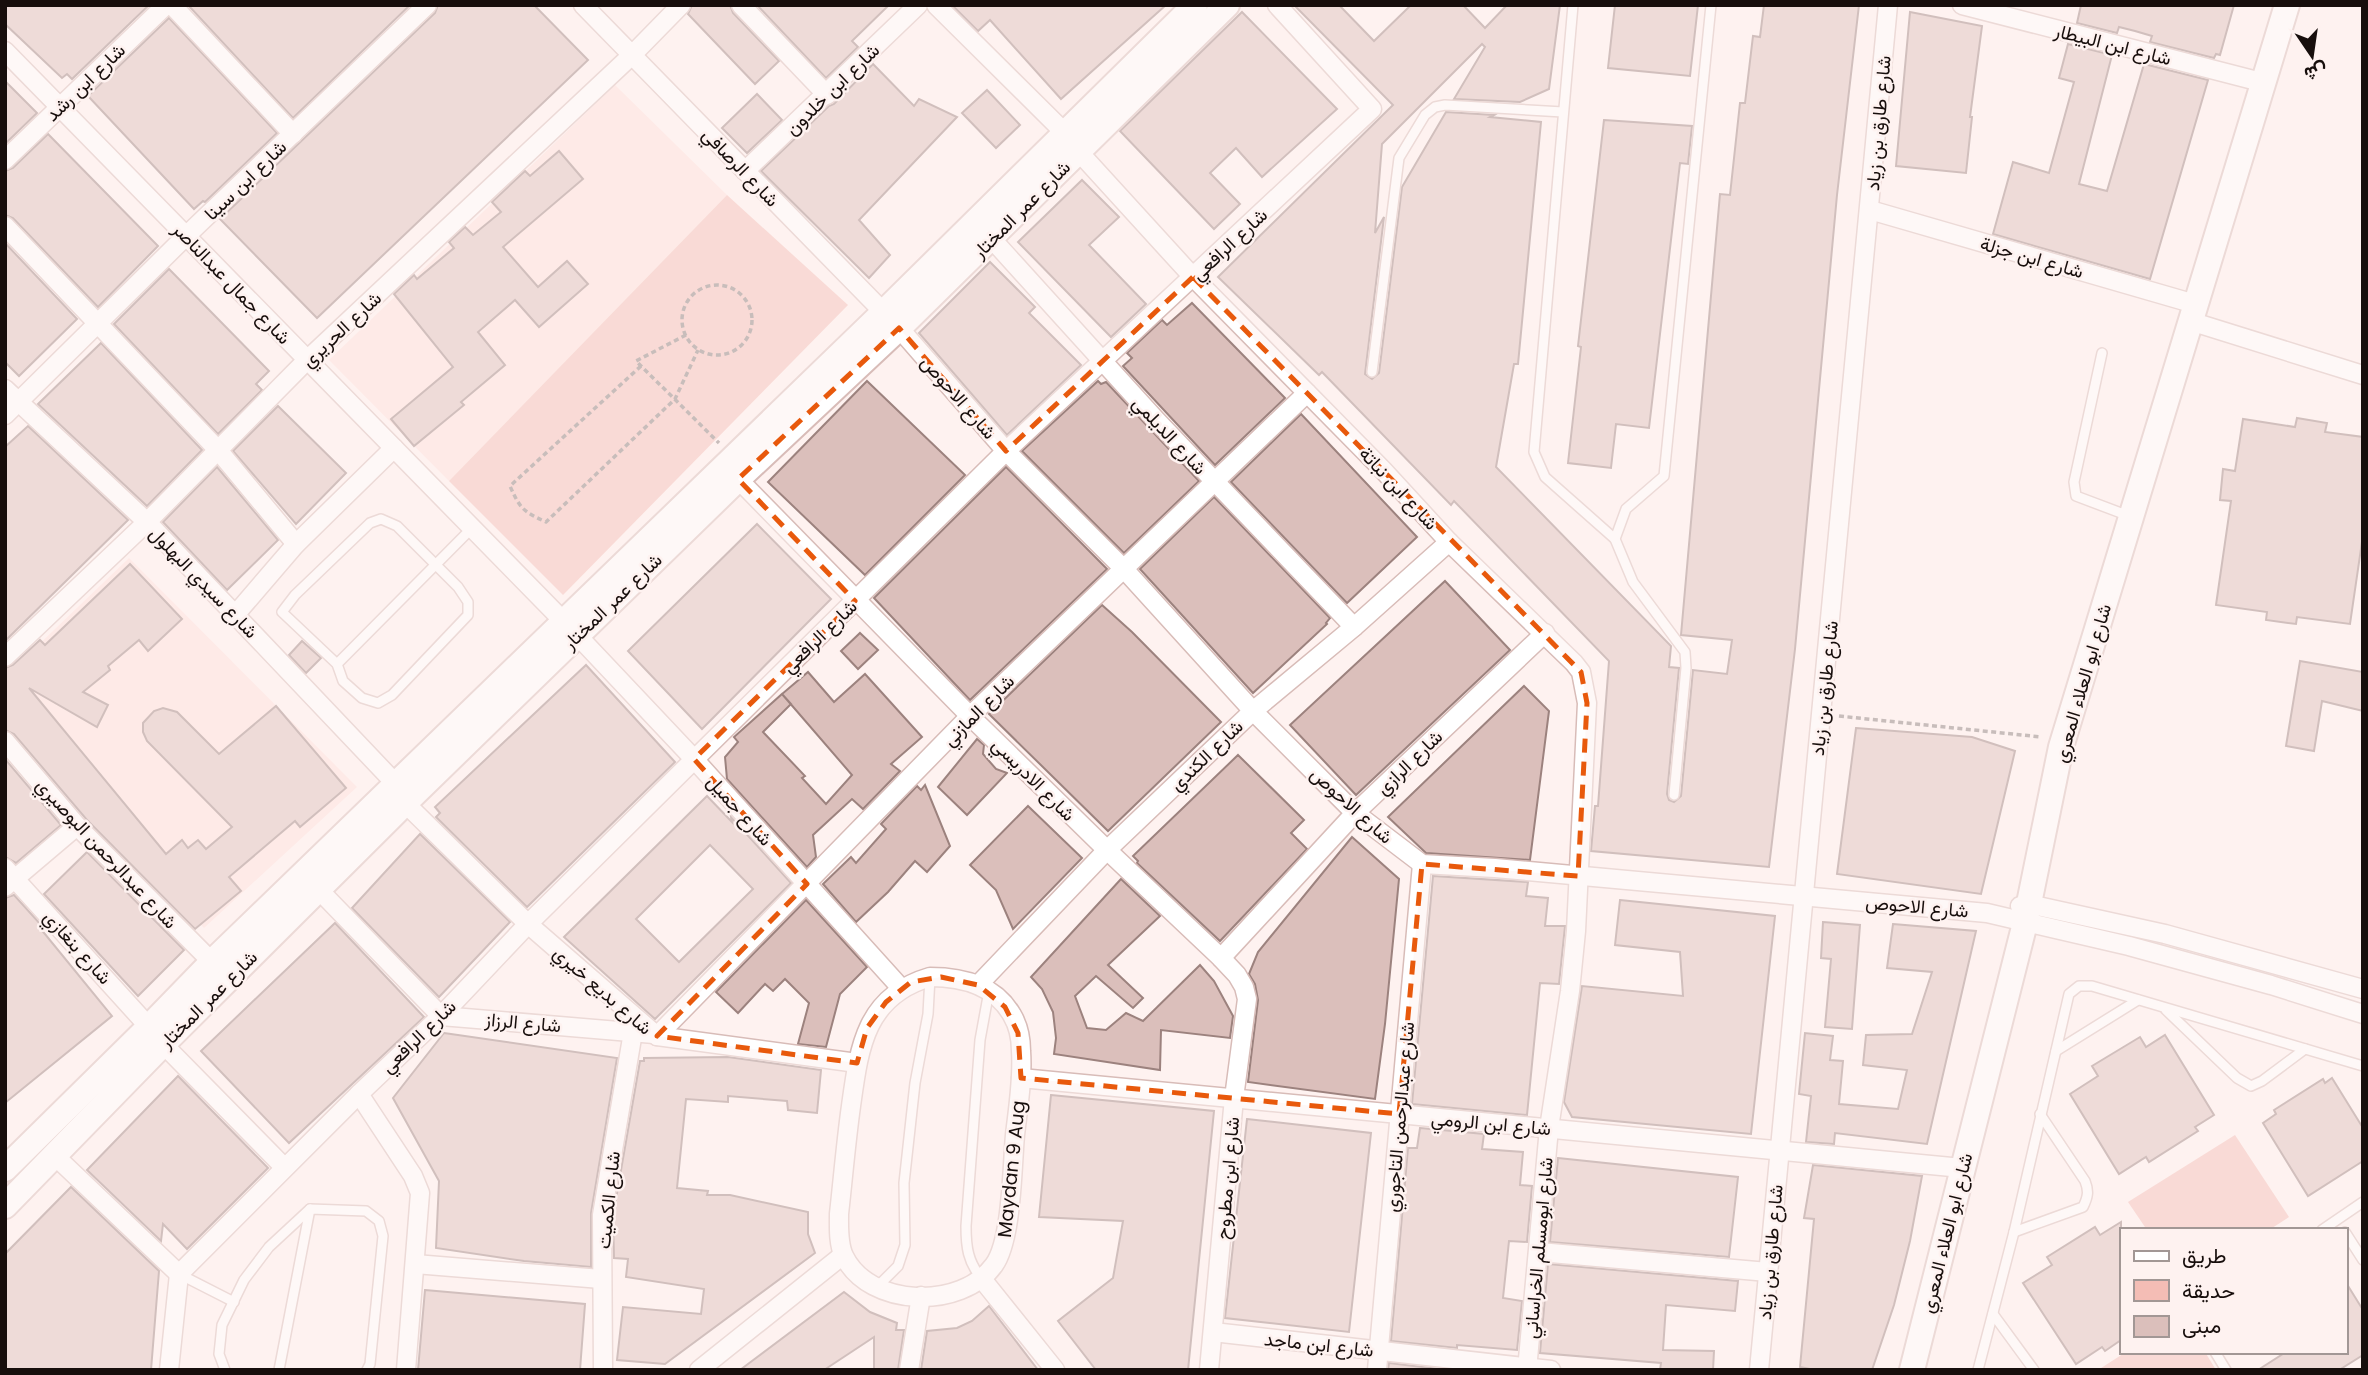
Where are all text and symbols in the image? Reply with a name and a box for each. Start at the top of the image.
street label: شارع ابن البيطار [2051,17,2174,72]
north arrow [2277,21,2347,91]
street label: شارع ابن رشد [39,37,131,128]
street label: شارع ابن خلدون [779,37,886,142]
street label: شارع طارق بن زياد [1859,54,1898,192]
text: ش [2301,56,2330,88]
street label: شارع الرصافي [694,122,785,214]
street label: شارع ابن سينا [198,134,293,227]
street label: شارع عمر المختار [965,154,1077,265]
street label: شارع الرافعي [1185,202,1275,288]
street label: شارع جمال عبدالناصر [166,216,297,350]
street label: شارع ابن جزلة [1977,230,2087,285]
street label: شارع الحريري [295,285,389,375]
street label: شارع الاحوص [915,349,1003,445]
street label: شارع الديلمي [1125,390,1213,482]
street label: شارع ابن نباتة [1353,441,1444,536]
street label: شارع سيدي البهلول [142,520,264,646]
street label: شارع عمر المختار [556,547,668,657]
street label: شارع الرافعي [776,593,864,681]
street label: شارع ابو العلاء المعري [2047,600,2120,766]
street label: شارع طارق بن زياد [1804,619,1845,757]
street label: شارع المازني [936,668,1022,754]
street label: شارع الكندي [1164,713,1250,799]
street label: شارع الرازي [1370,724,1450,803]
street label: شارع الادريسي [984,731,1082,829]
street label: شارع الاحوص [1304,761,1399,850]
street label: شارع جميل [700,769,779,852]
street label: شارع عبدالرحمن البوصيري [28,772,184,936]
street label: شارع الاحوص [1864,889,1970,924]
street label: شارع بنغازي [36,904,118,992]
street label: شارع بديع خيري [546,940,658,1043]
street label: شارع عمر المختار [152,944,264,1055]
street label: شارع الرافعي [375,993,463,1081]
street label: شارع الرزاز [483,1006,562,1039]
street label: شارع عبدالرحمن التاجوري [1378,1021,1423,1214]
street label: Maydan 9 Aug [991,1099,1032,1239]
street label: شارع ابن الرومي [1430,1105,1552,1144]
street label: شارع ابن مطروح [1209,1115,1246,1241]
street label: شارع الكميت [590,1150,627,1250]
street label: شارع ابو العلاء المعري [1914,1150,1981,1317]
street label: شارع ابومسلم الخراساني [1517,1156,1562,1340]
street label: شارع طارق بن زياد [1751,1183,1790,1321]
legend [2120,1228,2347,1354]
text: طريق [2182,1241,2227,1270]
text: حديقة [2182,1276,2235,1305]
text: مبنى [2182,1311,2221,1340]
street label: شارع ابن ماجد [1263,1325,1375,1364]

